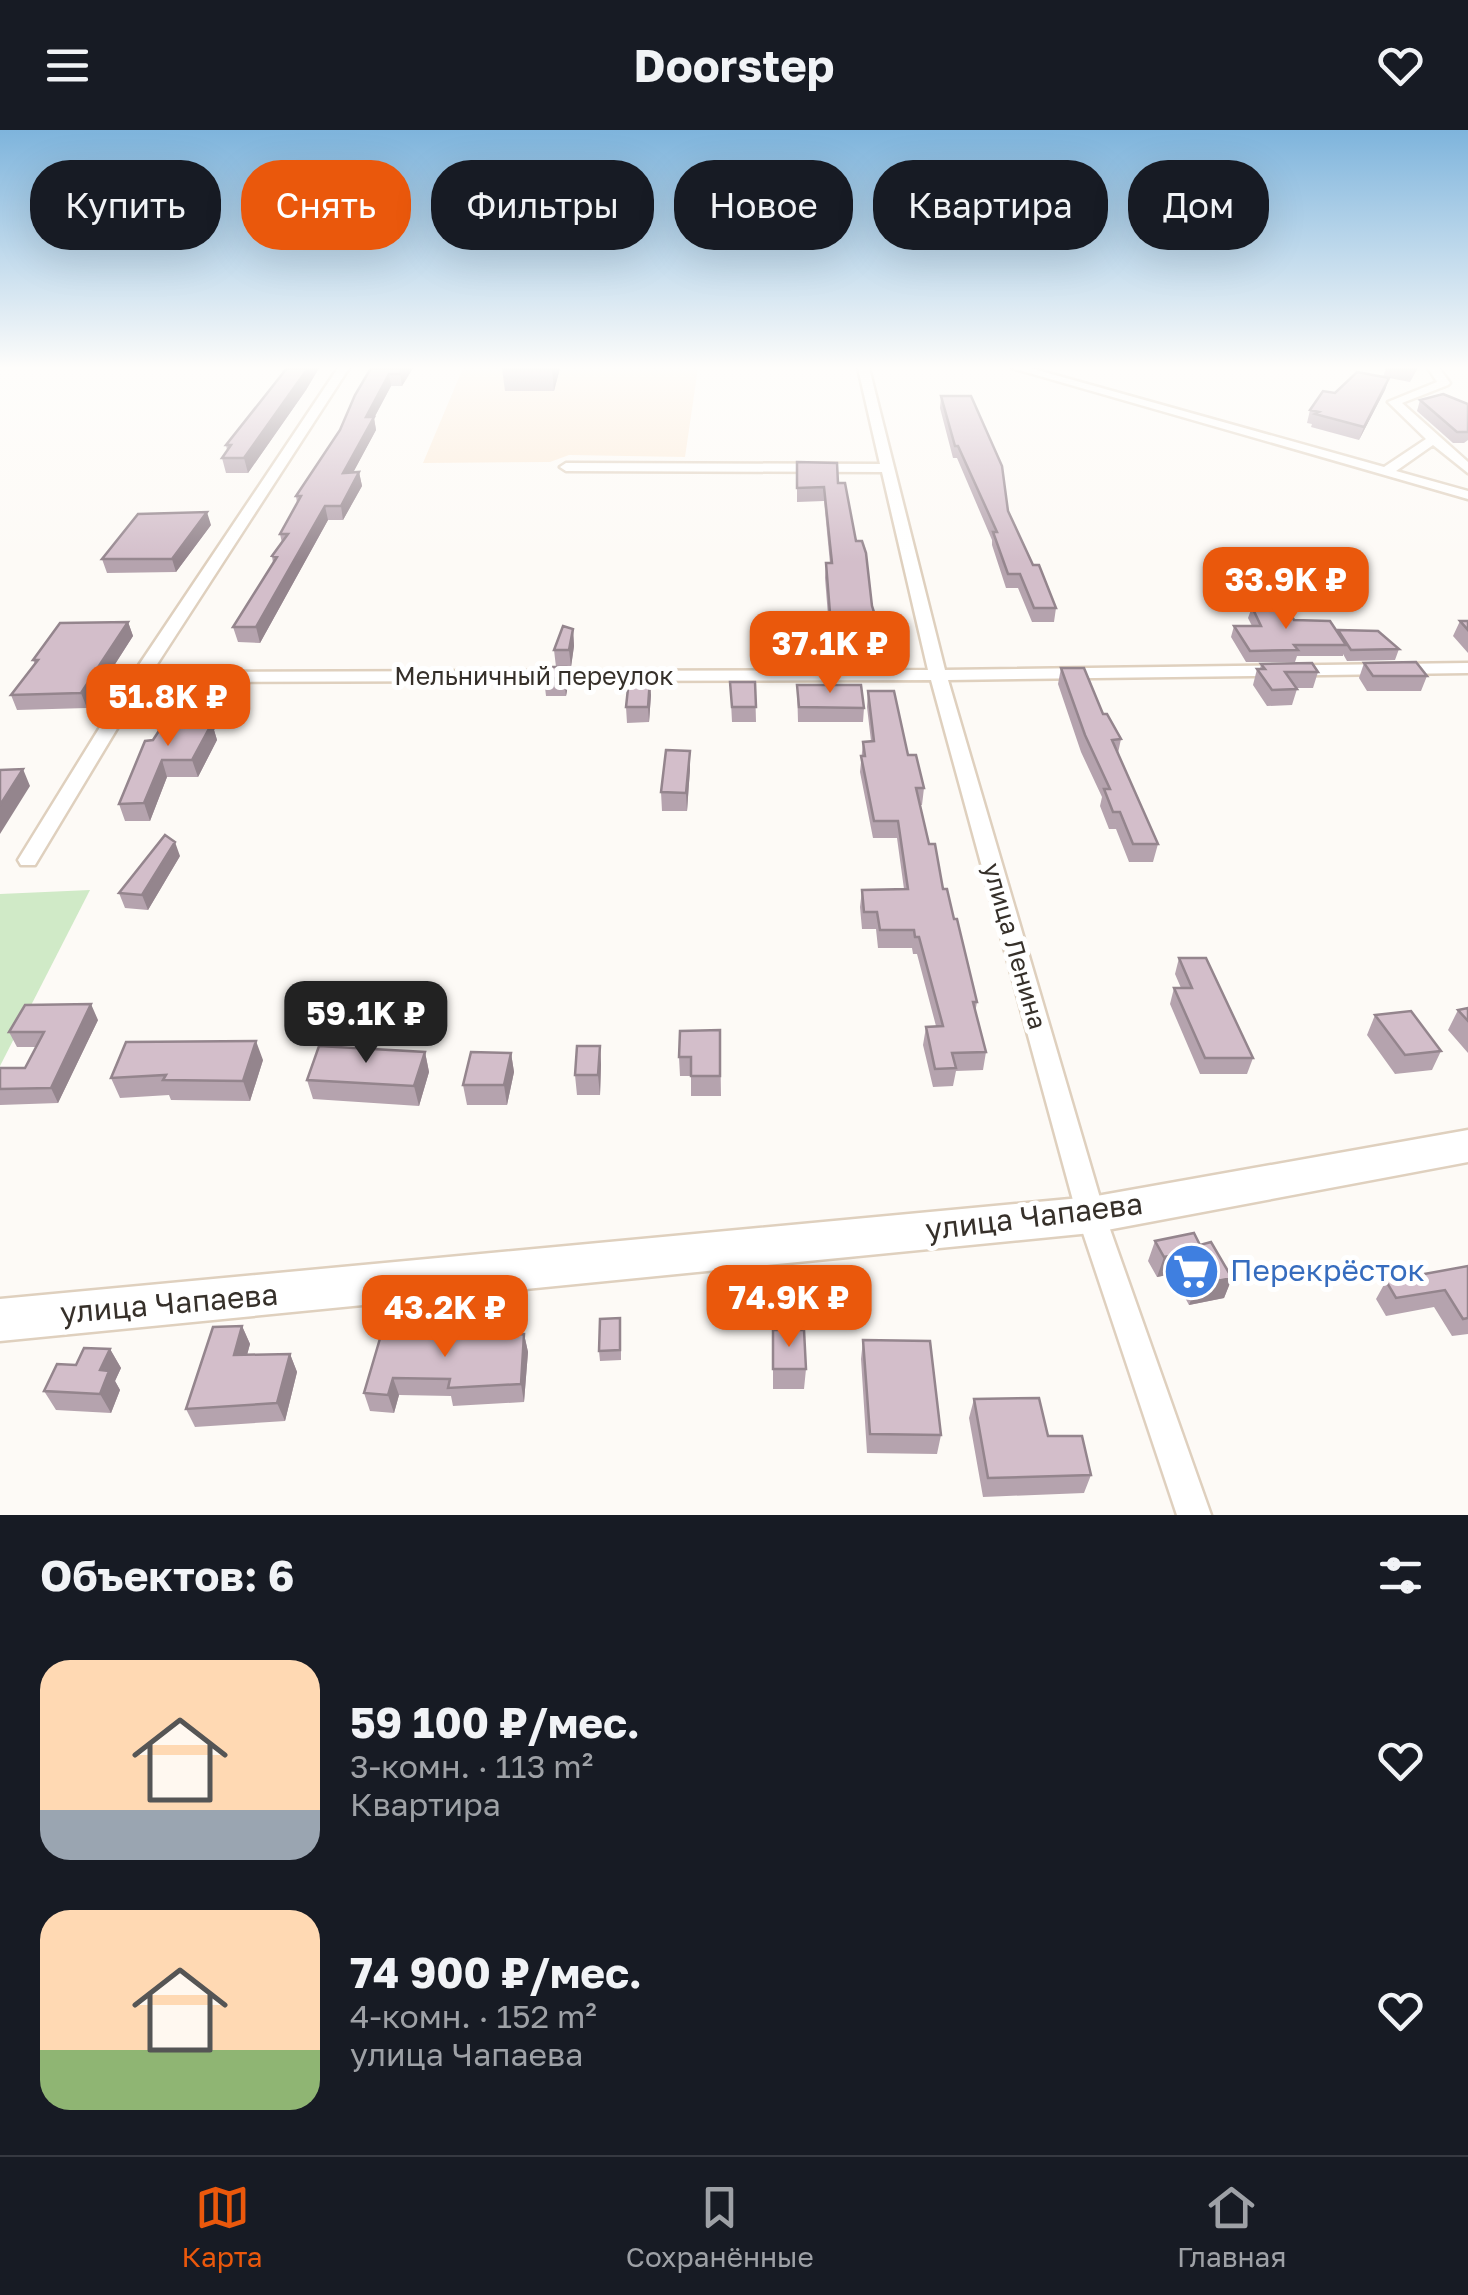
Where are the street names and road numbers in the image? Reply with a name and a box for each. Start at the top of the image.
street label: Мельничный переулок [394,660,674,691]
street label: улица Ленина [977,859,1054,1033]
street label: улица Чапаева [923,1185,1145,1247]
street label: улица Чапаева [58,1276,279,1330]

